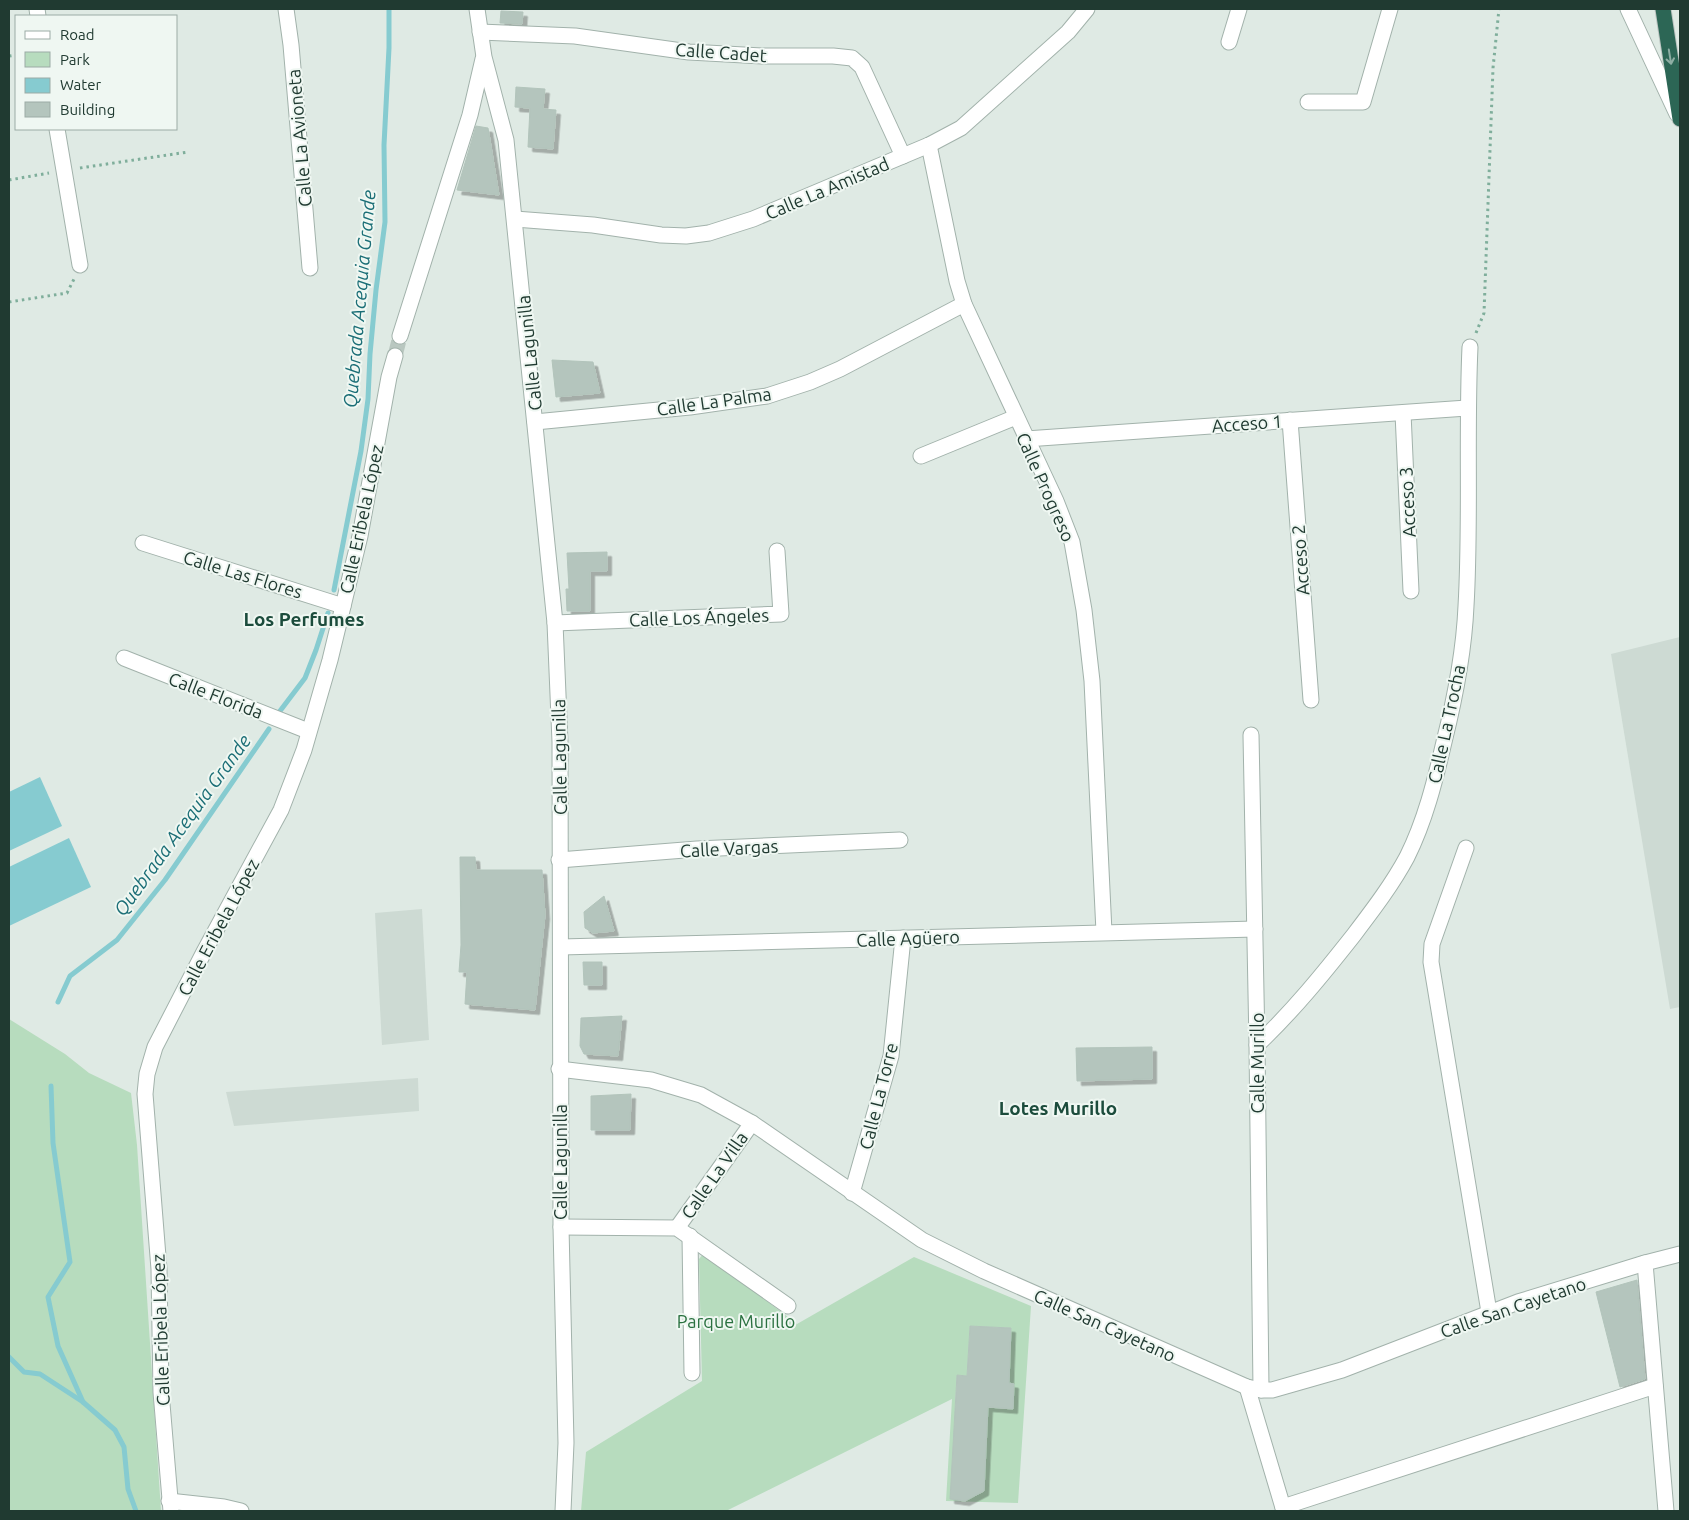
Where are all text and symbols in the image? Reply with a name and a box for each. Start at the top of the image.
legend [15,15,178,130]
text: Road [60,26,95,43]
street label: Calle Cadet [675,39,767,65]
one-way arrow [1665,49,1675,65]
text: Park [60,51,90,68]
street label: Calle La Avioneta [283,68,315,208]
text: Water [60,76,101,93]
text: Building [60,101,115,118]
street label: Calle La Amistad [762,153,892,223]
water label: Quebrada Acequia Grande [339,189,380,409]
street label: Calle Lagunilla [513,294,545,412]
street label: Calle La Palma [655,383,773,419]
street label: Acceso 1 [1211,411,1283,435]
street label: Calle Progreso [1013,429,1079,545]
street label: Calle Eribela López [335,443,387,595]
street label: Acceso 3 [1395,466,1419,538]
street label: Acceso 2 [1288,524,1312,596]
street label: Calle Las Flores [181,546,305,602]
street label: Calle Los Ángeles [629,604,770,629]
district label: Los Perfumes [243,608,365,630]
street label: Calle La Trocha [1424,663,1468,785]
street label: Calle Florida [166,668,266,722]
street label: Calle Lagunilla [548,699,570,815]
water label: Quebrada Acequia Grande [109,730,255,920]
street label: Calle Vargas [679,835,779,861]
street label: Calle Eribela López [173,855,263,999]
street label: Calle Agüero [856,926,960,950]
street label: Calle Murillo [1247,1013,1267,1113]
street label: Calle La Torre [855,1040,901,1152]
district label: Lotes Murillo [999,1097,1117,1119]
street label: Calle Lagunilla [550,1104,570,1220]
street label: Calle La Villa [677,1128,751,1222]
street label: Calle Eribela López [147,1254,173,1406]
street label: Calle San Cayetano [1437,1273,1589,1341]
street label: Calle San Cayetano [1031,1285,1179,1365]
park label: Parque Murillo [677,1311,795,1331]

